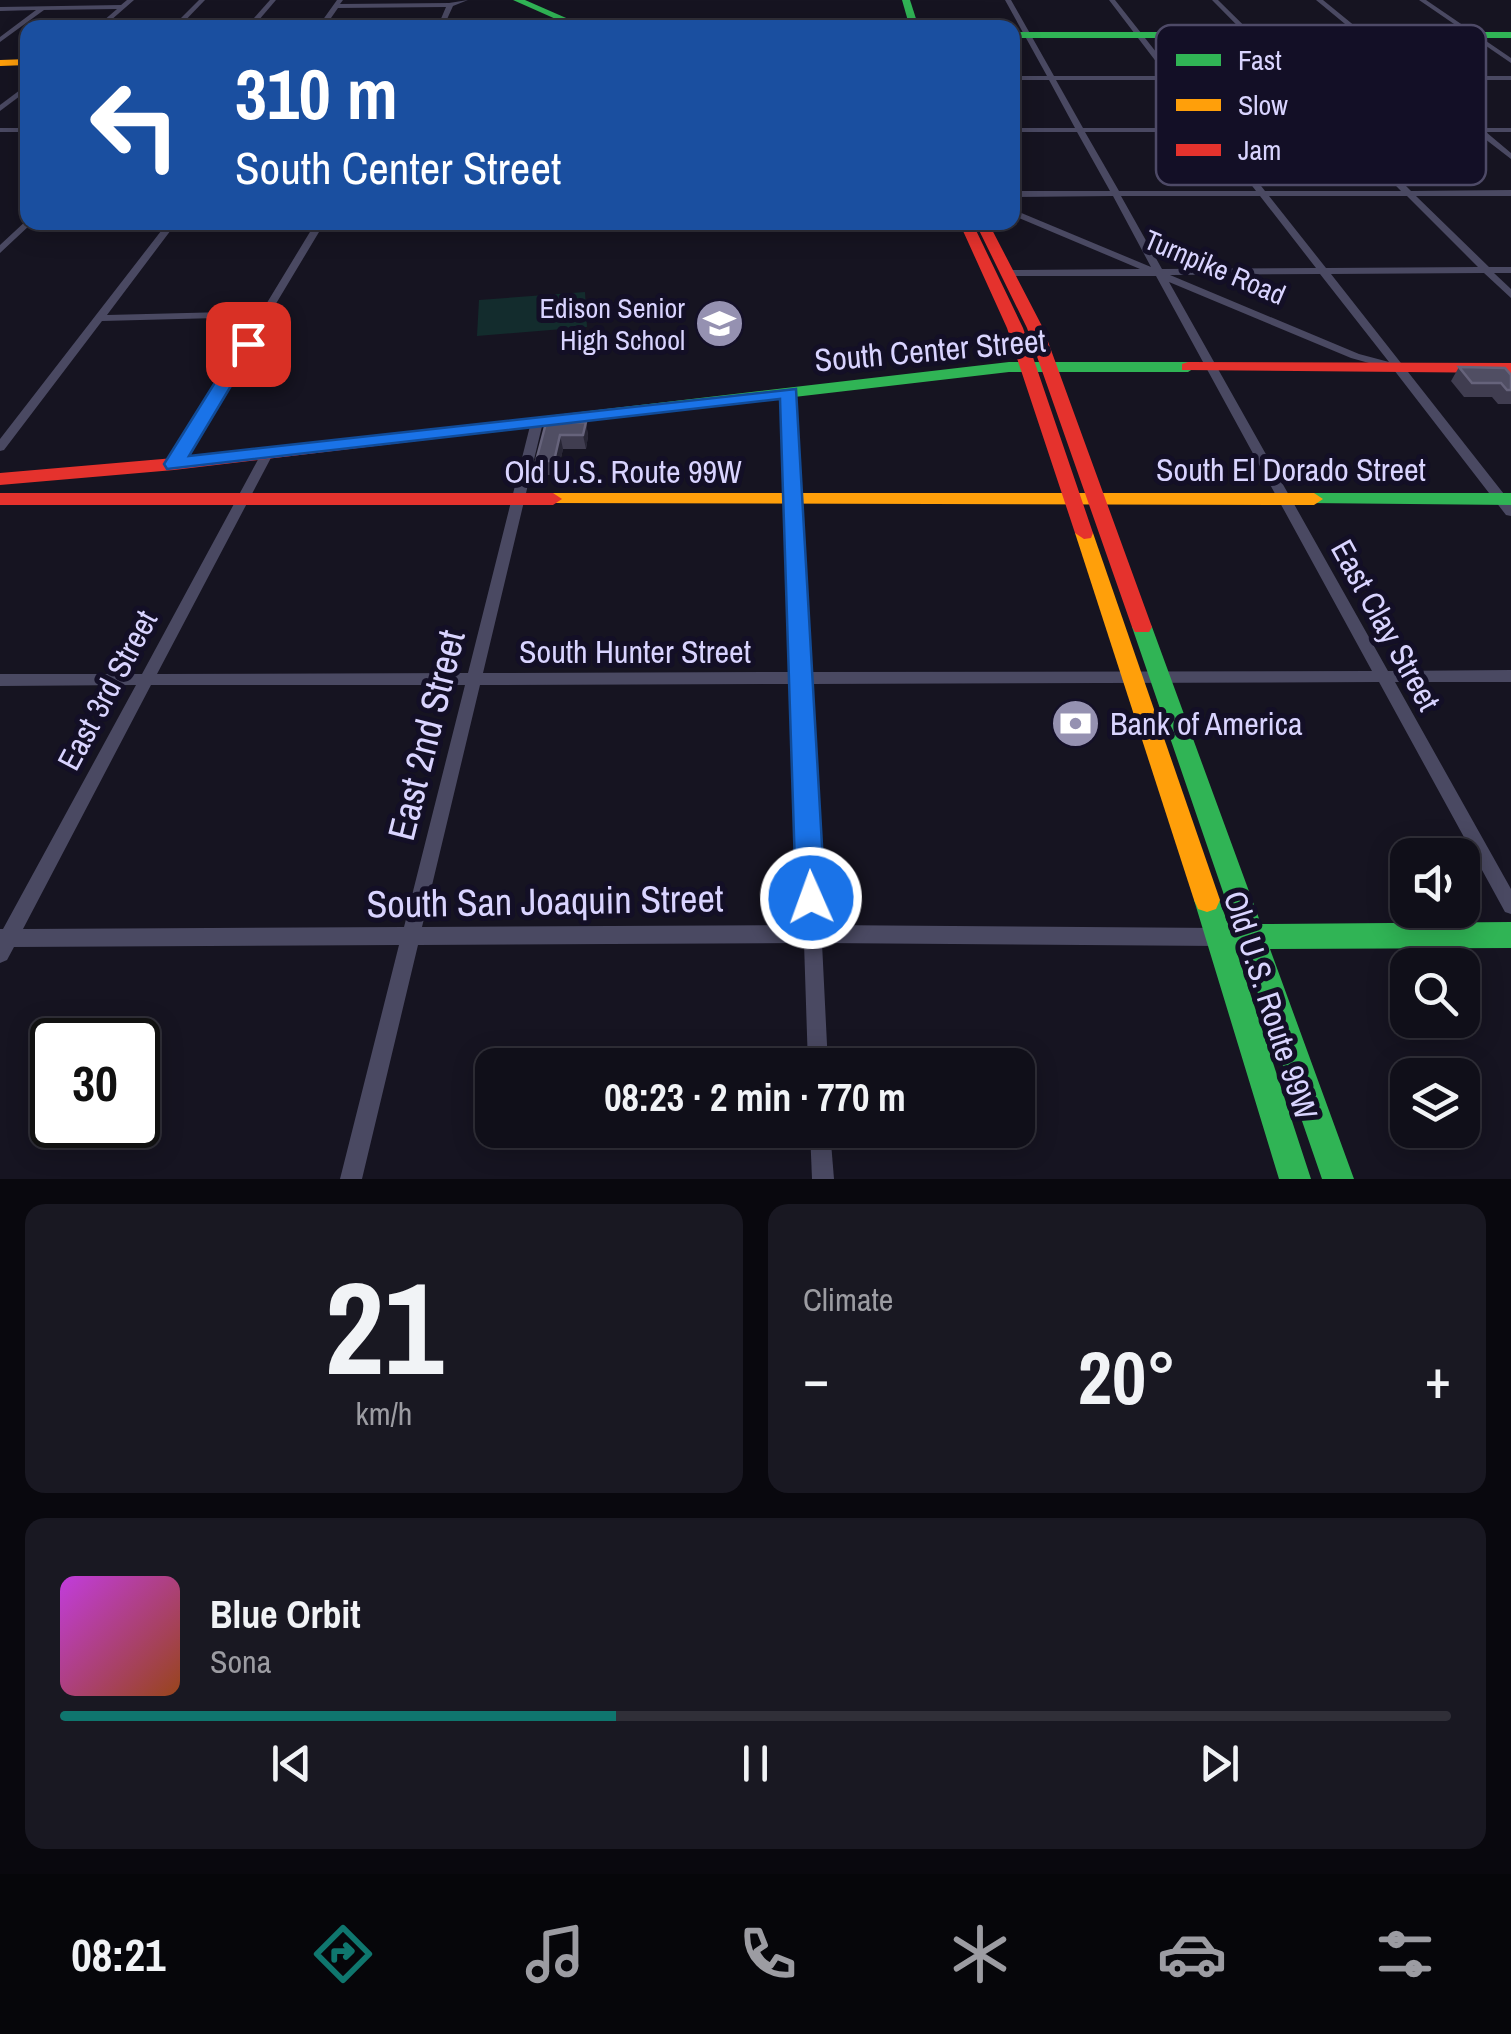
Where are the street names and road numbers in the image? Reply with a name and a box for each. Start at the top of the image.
street label: Turnpike Road [1139,220,1291,314]
street label: South Center Street [813,318,1047,382]
street label: South El Dorado Street [1156,448,1426,491]
street label: Old U.S. Route 99W [504,450,742,493]
street label: East Clay Street [1321,532,1451,718]
street label: East 3rd Street [47,603,167,777]
street label: East 2nd Street [375,624,477,845]
street label: South Hunter Street [519,630,751,673]
street label: South San Joaquin Street [366,872,724,930]
street label: Old U.S. Route 99W [1214,885,1328,1125]

